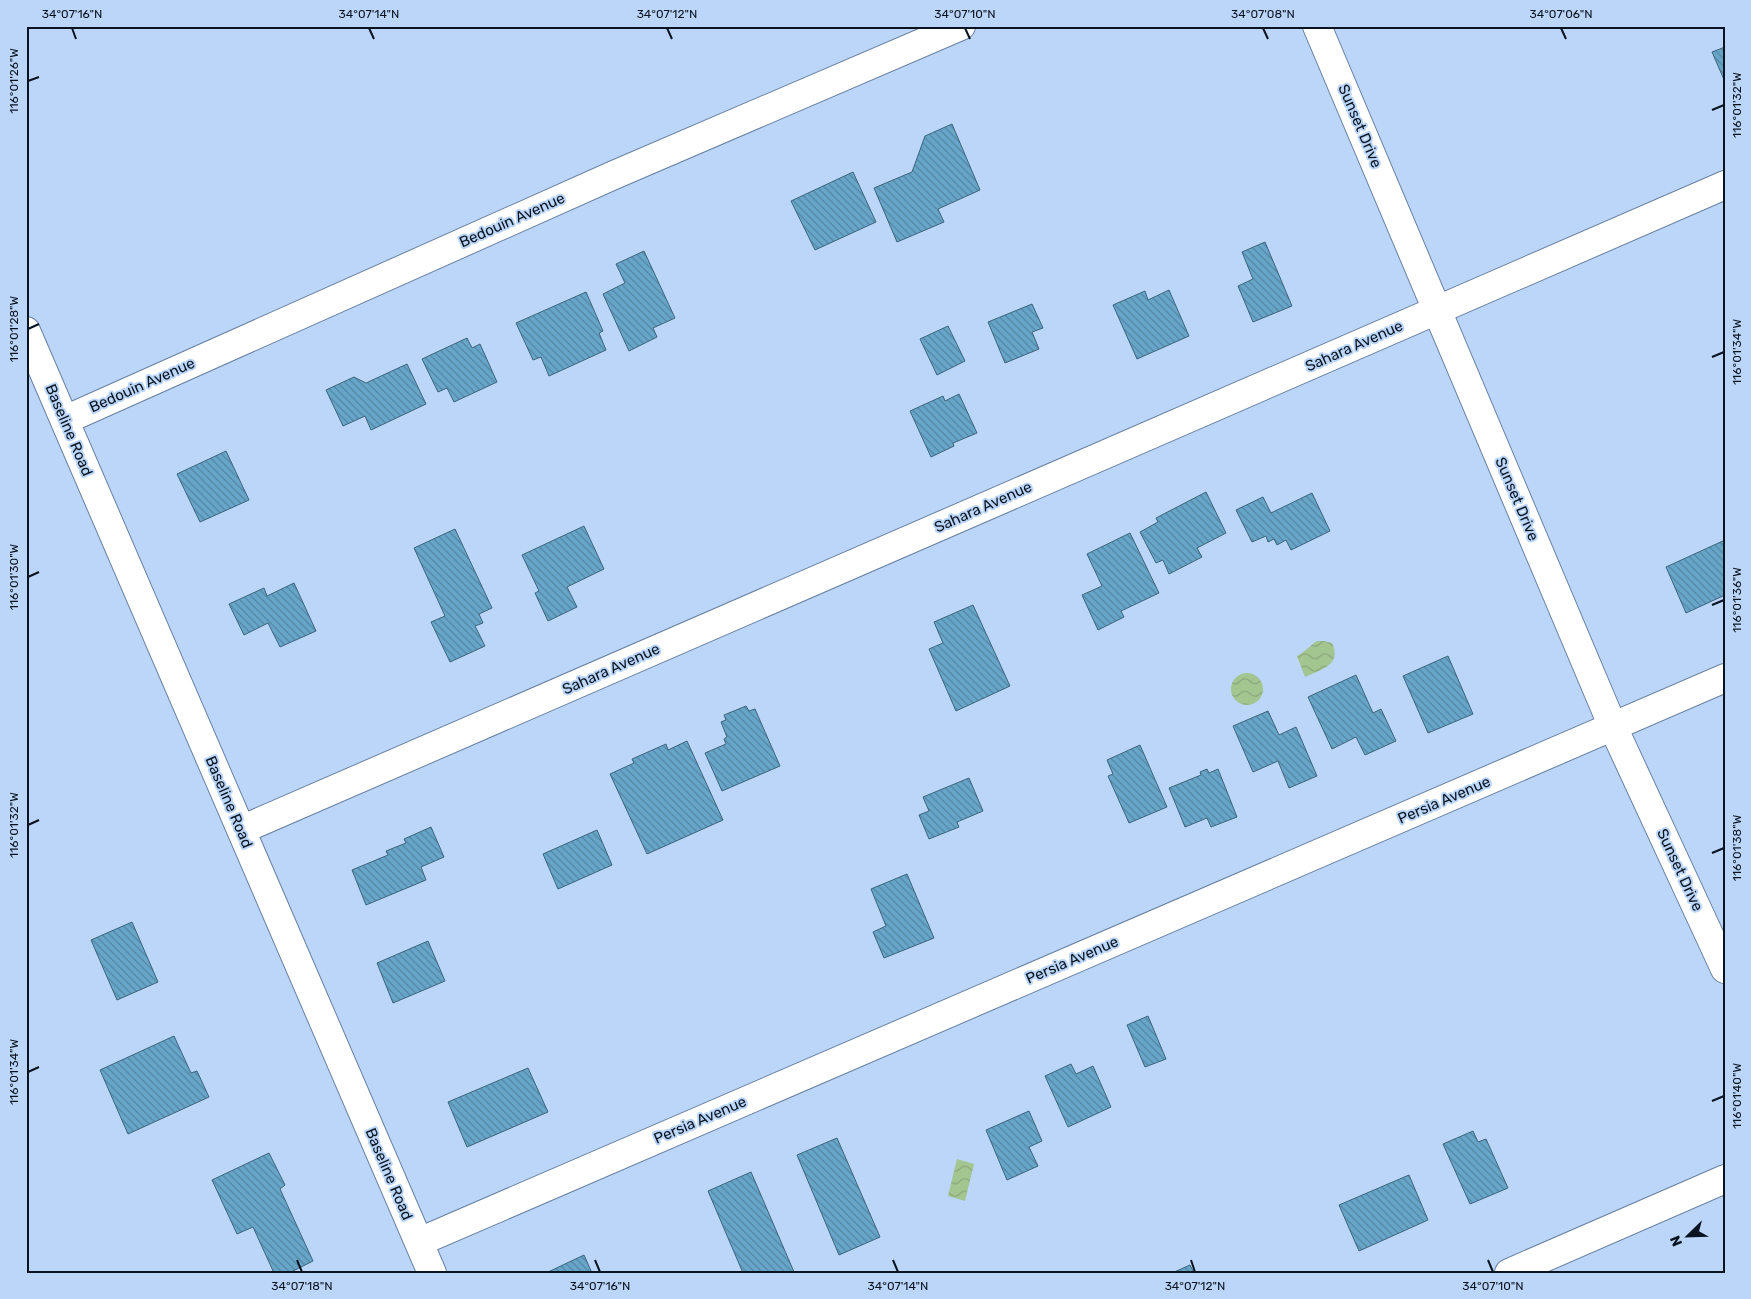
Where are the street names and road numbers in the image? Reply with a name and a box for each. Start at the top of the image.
street label: Sunset Drive [1334,81,1386,171]
street label: Bedouin Avenue [456,189,568,251]
street label: Sahara Avenue [1303,316,1405,376]
street label: Bedouin Avenue [86,354,198,416]
street label: Baseline Road [42,381,96,479]
street label: Sunset Drive [1491,454,1543,544]
street label: Sahara Avenue [932,477,1034,537]
street label: Sahara Avenue [560,639,662,699]
street label: Baseline Road [202,753,256,851]
street label: Persia Avenue [1395,772,1493,828]
street label: Sunset Drive [1653,826,1707,914]
street label: Persia Avenue [1023,932,1121,988]
street label: Persia Avenue [651,1092,749,1148]
street label: Baseline Road [362,1125,416,1223]

